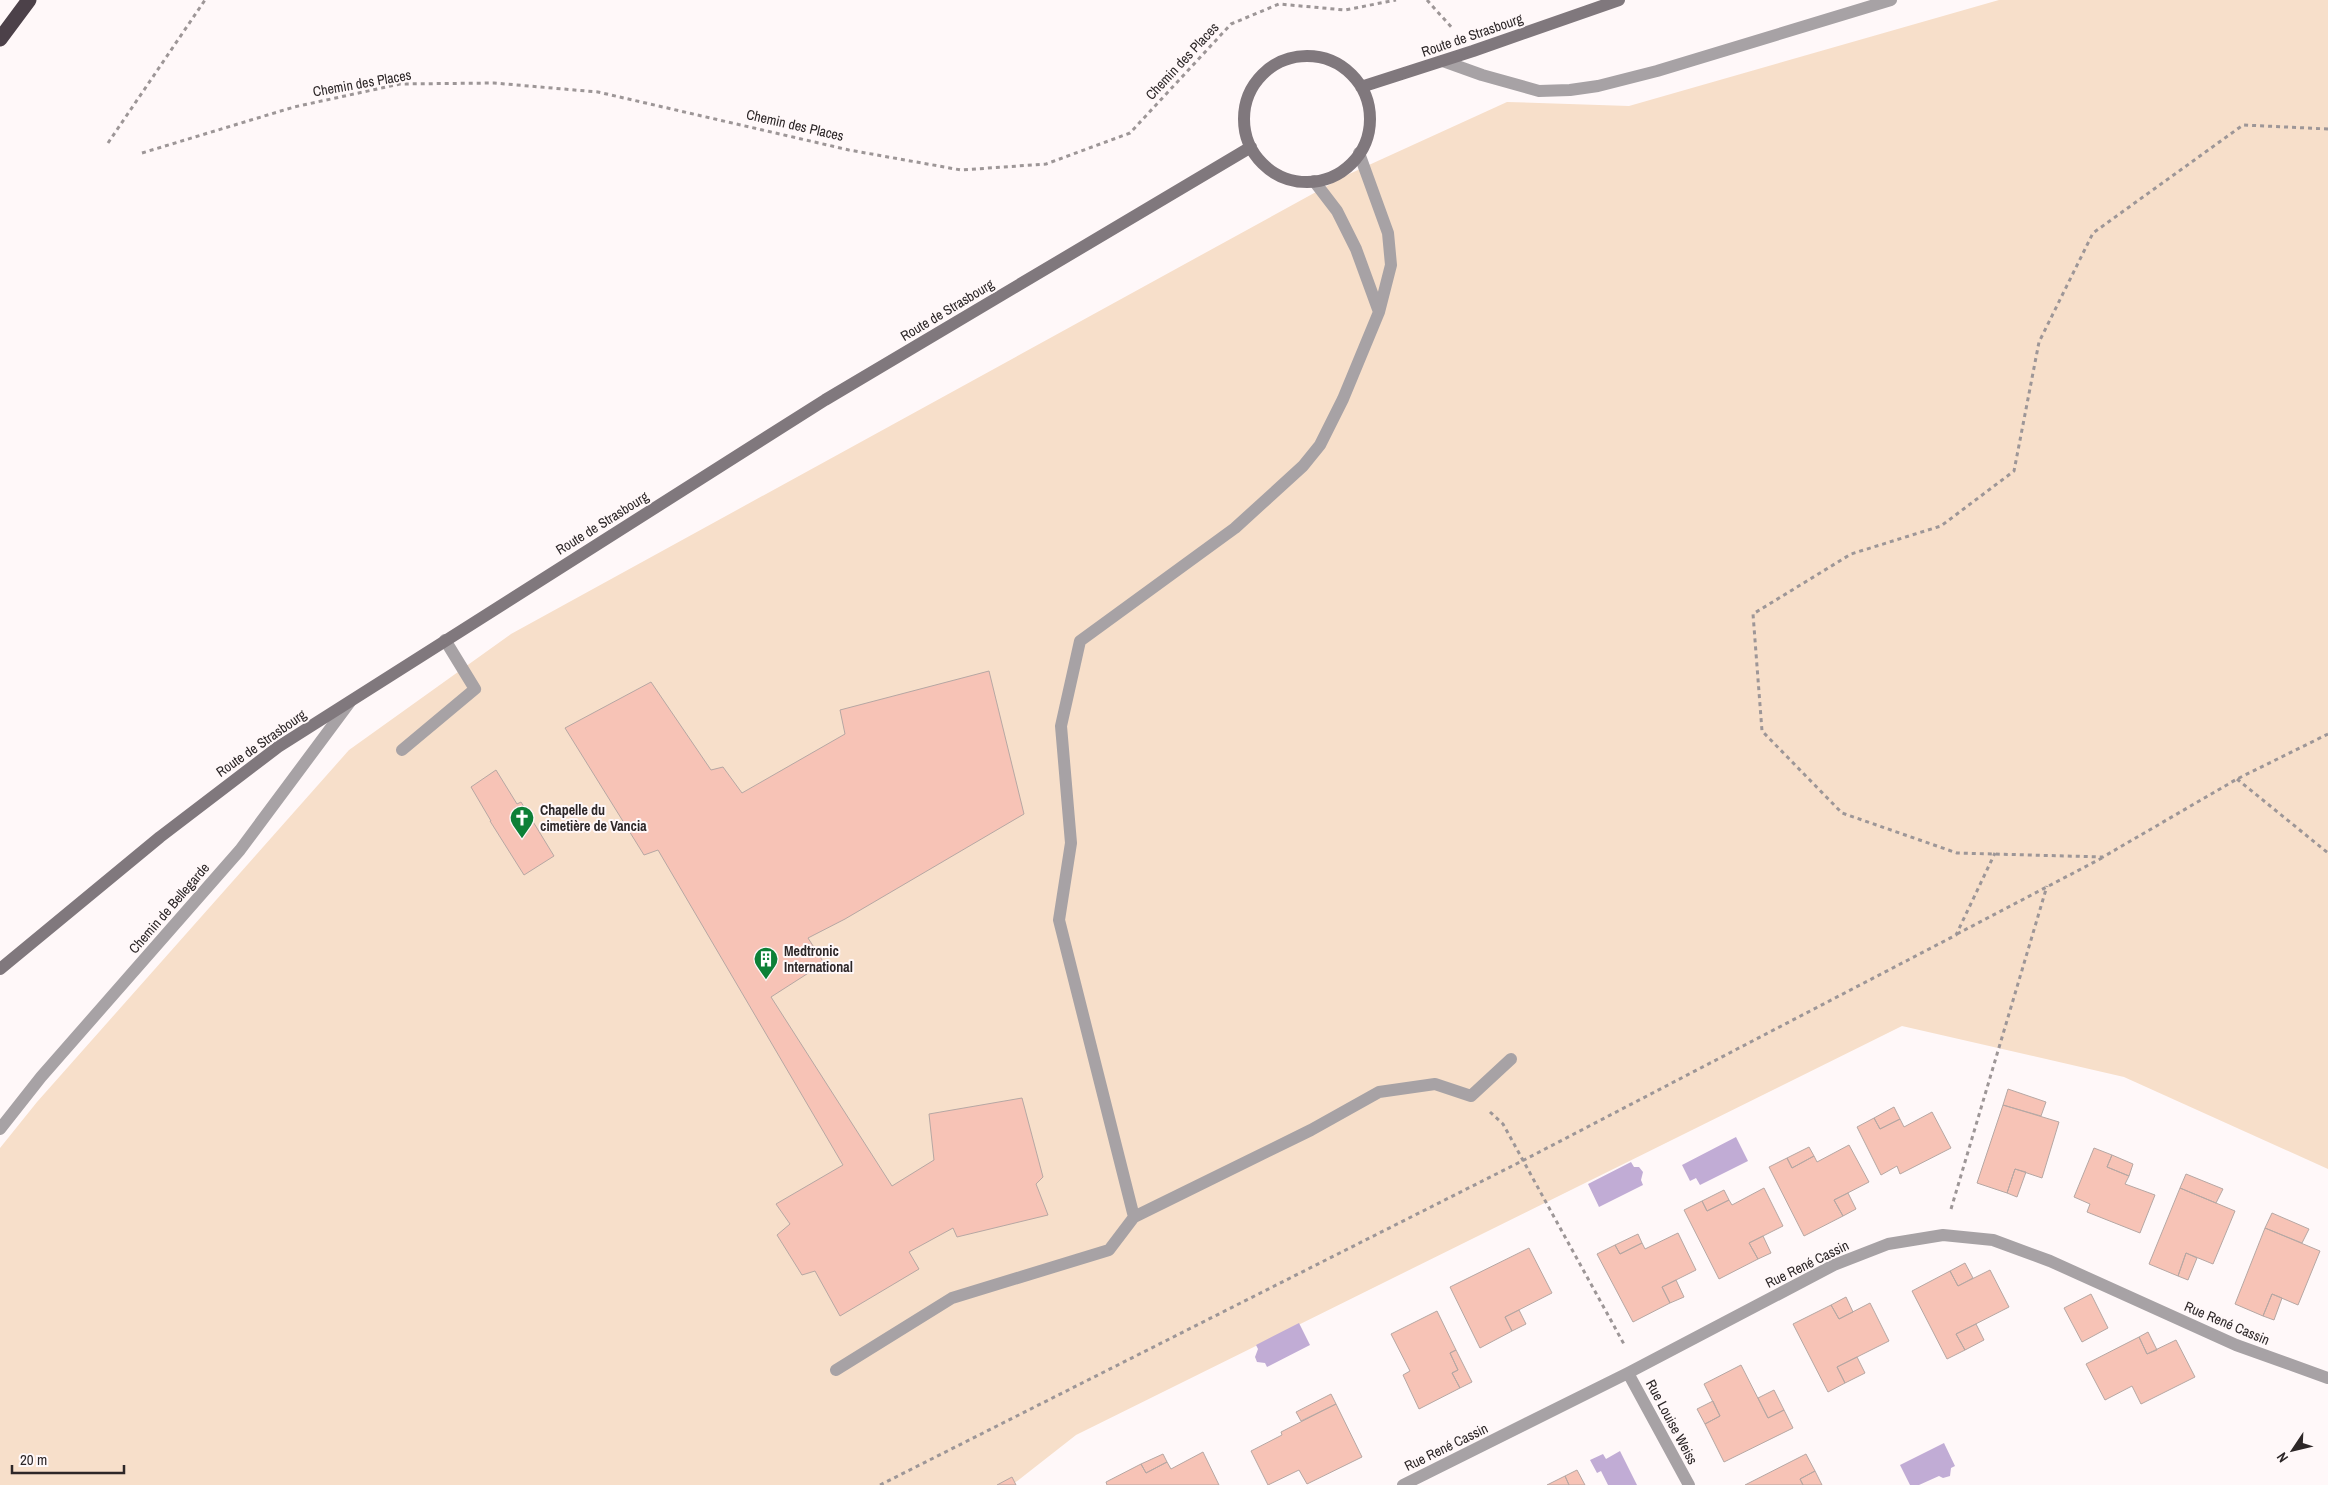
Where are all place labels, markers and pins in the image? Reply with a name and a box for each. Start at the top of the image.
place label: Chapelle du cimetière de Vancia [540,801,647,835]
church icon: Chapelle du cimetière de Vancia [509,805,535,839]
place label: Medtronic International [784,942,853,976]
building icon: Medtronic International [753,946,779,980]

